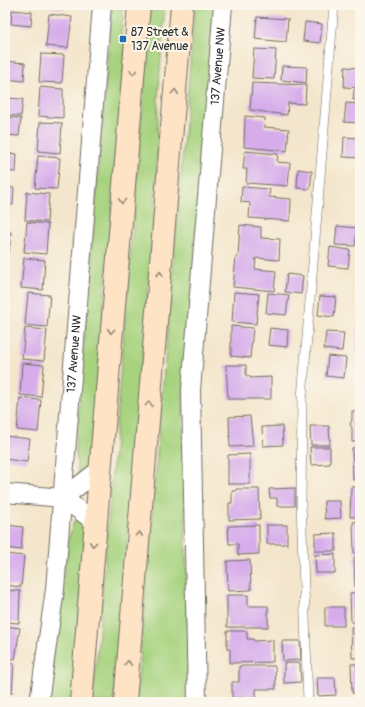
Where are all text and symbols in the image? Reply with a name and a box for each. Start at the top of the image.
place label: 87 Street & 137 Avenue [131,25,189,54]
street label: 137 Avenue NW [207,27,229,106]
marker: 87 Street & 137 Avenue [118,34,128,44]
one-way arrow [129,69,138,75]
one-way arrow [170,89,179,95]
one-way arrow [118,198,127,204]
one-way arrow [155,271,164,277]
street label: 137 Avenue NW [63,314,85,394]
one-way arrow [107,328,116,334]
one-way arrow [145,401,154,407]
one-way arrow [134,531,143,537]
one-way arrow [89,541,98,547]
one-way arrow [123,660,132,666]

